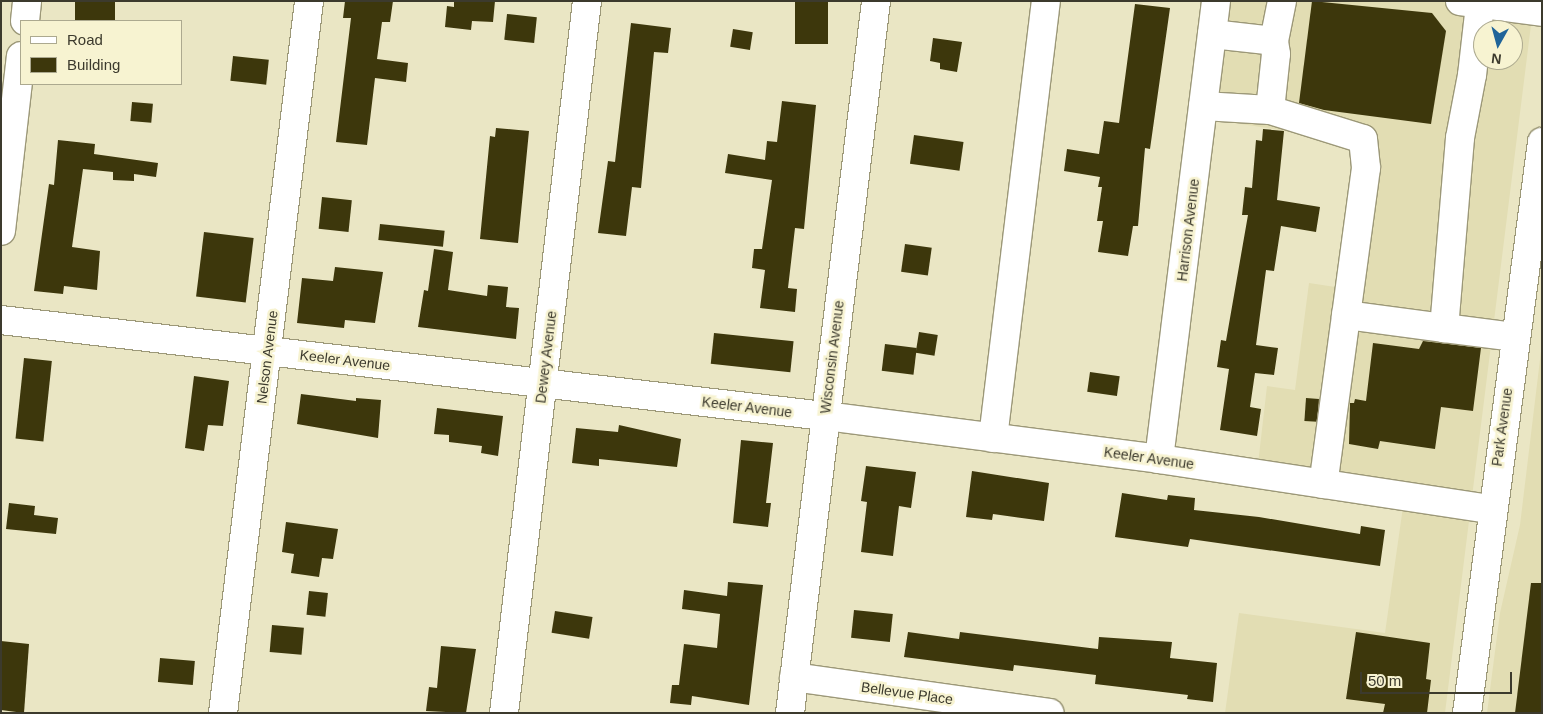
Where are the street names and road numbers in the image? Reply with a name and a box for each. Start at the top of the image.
street label: Harrison Avenue [1173,177,1203,283]
street label: Wisconsin Avenue [817,299,847,415]
street label: Nelson Avenue [253,309,281,405]
street label: Dewey Avenue [532,309,560,405]
street label: Keeler Avenue [299,346,391,374]
street label: Park Avenue [1488,386,1516,468]
street label: Keeler Avenue [701,393,793,421]
street label: Keeler Avenue [1102,443,1196,473]
street label: Bellevue Place [860,678,954,708]

